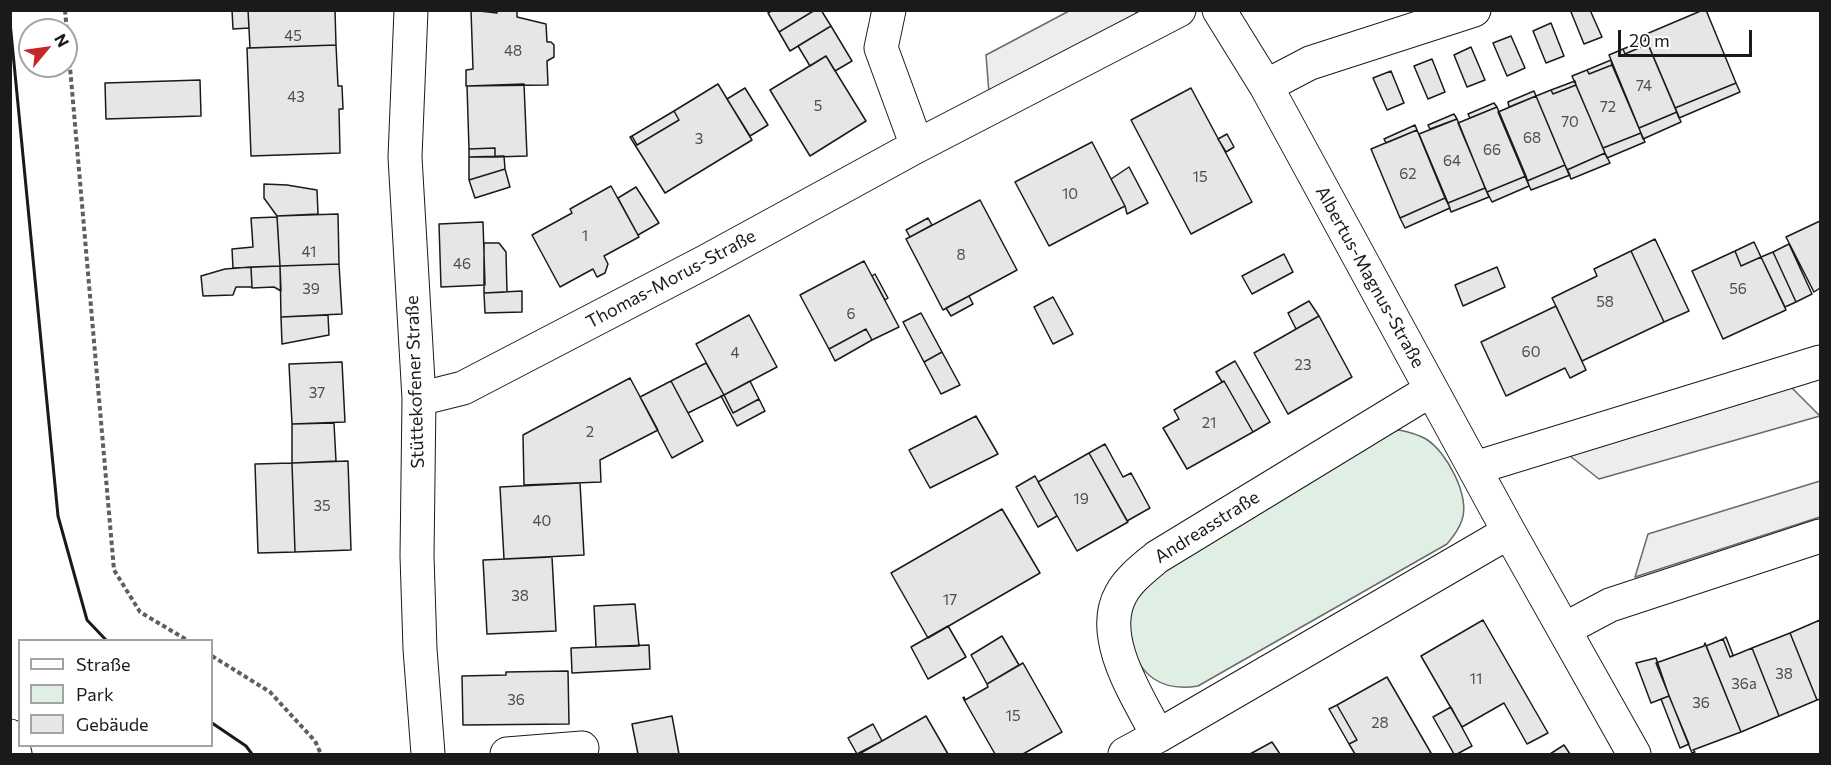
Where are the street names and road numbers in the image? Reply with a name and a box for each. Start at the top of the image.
street label: Albertus-Magnus-Straße [1311,182,1429,372]
street label: Thomas-Morus-Straße [582,225,760,333]
street label: Stüttekofener Straße [401,295,429,469]
street label: Andreasstraße [1151,486,1263,568]

